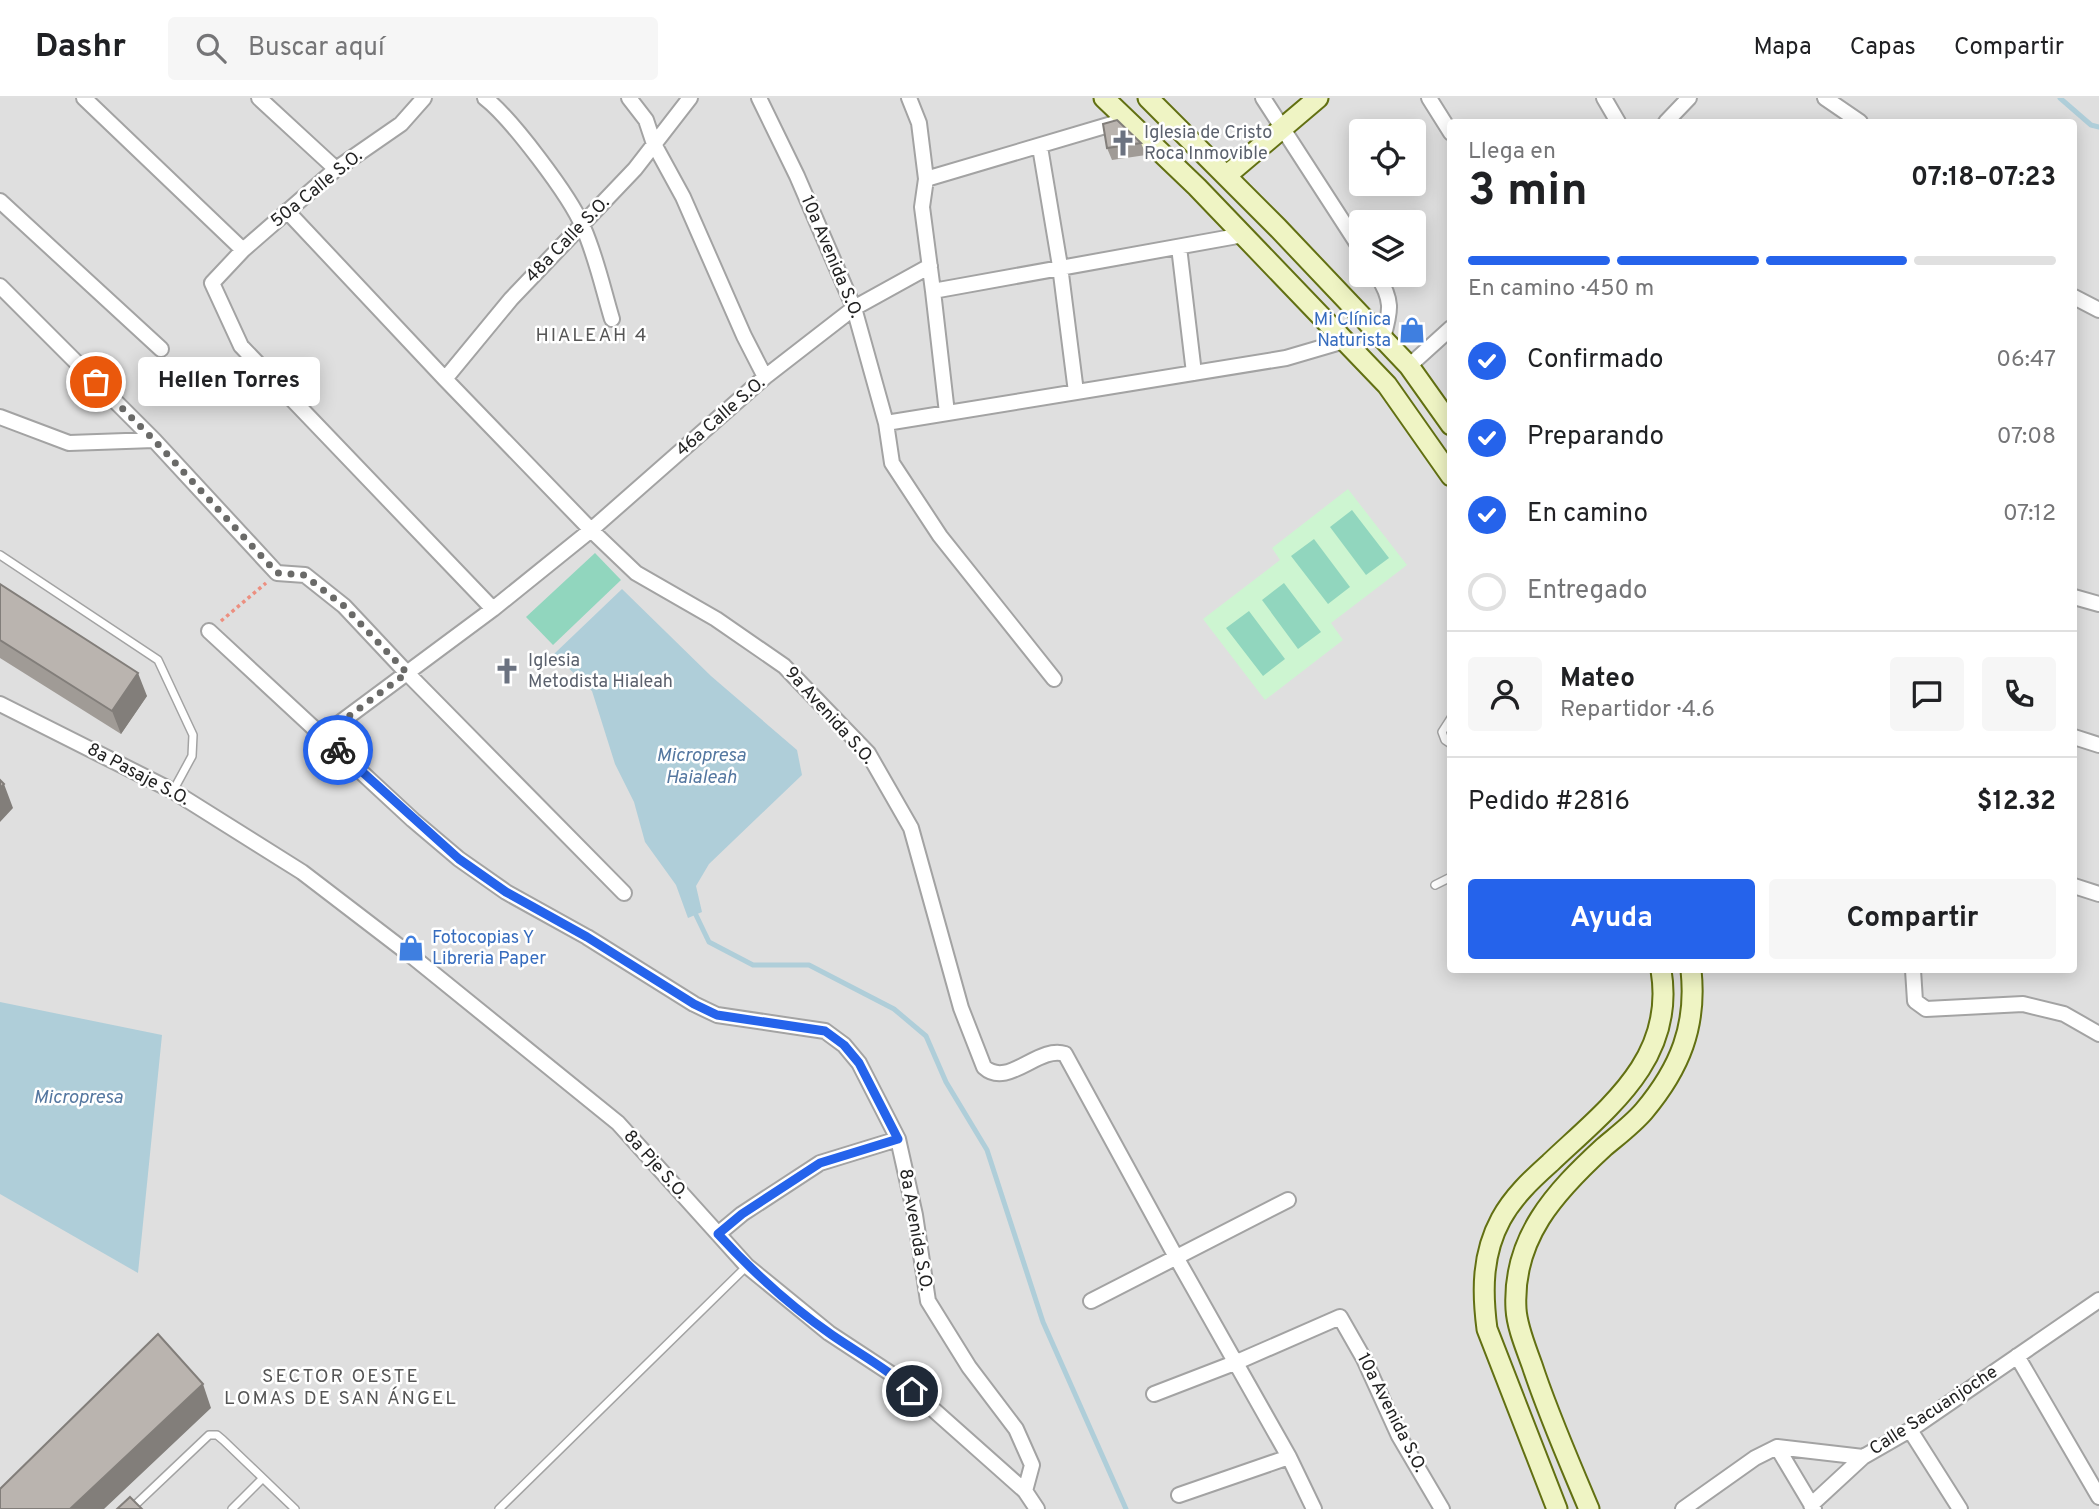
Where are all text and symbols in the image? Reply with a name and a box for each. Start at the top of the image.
search box [168,17,658,80]
text: Dashr [35,27,126,69]
icon: search [192,29,230,67]
text: Buscar aquí [248,32,385,65]
text: Mapa [1754,33,1812,63]
text: Capas [1850,33,1916,63]
text: Compartir [1954,33,2064,63]
map controls [1349,119,1426,287]
button: locate [1349,119,1426,196]
place label: Iglesia de Cristo Roca Inmovible [1144,122,1272,166]
church icon: Iglesia de Cristo Roca Inmovible [1108,128,1138,158]
text: Llega en [1468,138,1556,167]
street label: 50a Calle S.O. [266,145,368,233]
text: 07:18–07:23 [1911,162,2056,195]
text: 3 min [1468,163,1588,222]
street label: 48a Calle S.O. [521,192,615,288]
street label: 10a Avenida S.O. [795,192,867,322]
button: layers [1349,210,1426,287]
text: En camino · 450 m [1468,275,1654,304]
place label: Mi Clínica Naturista [1314,309,1391,353]
shop icon: Mi Clínica Naturista [1397,315,1427,345]
district label: HIALEAH 4 [536,324,648,348]
icon: check [1468,342,1506,380]
text: Confirmado [1527,344,1664,377]
text: 06:47 [1996,346,2056,375]
pin [66,352,126,412]
callout: Hellen Torres [138,358,320,406]
icon: bag [77,363,115,401]
text: Hellen Torres [158,367,300,396]
street label: 46a Calle S.O. [672,372,770,462]
icon: check [1468,419,1506,457]
text: Preparando [1527,421,1664,454]
text: 07:08 [1997,423,2056,452]
icon: check [1468,496,1506,534]
text: En camino [1527,498,1648,531]
text: 07:12 [2003,500,2056,529]
text: Entregado [1527,575,1647,608]
place label: Iglesia Metodista Hialeah [528,650,673,694]
church icon: Iglesia Metodista Hialeah [492,656,522,686]
button: person [1468,657,1542,731]
button: chat [1890,657,1964,731]
button: phone [1982,657,2056,731]
street label: 9a Avenida S.O. [779,662,879,770]
text: Mateo [1560,663,1635,696]
text: Repartidor · 4.6 [1560,696,1715,725]
courier [303,715,373,785]
icon: bike [319,731,357,769]
street label: 8a Pasaje S.O. [83,738,193,812]
water label: Micropresa Haialeah [656,744,746,790]
text: Pedido #2816 [1468,786,1630,819]
text: $12.32 [1977,786,2056,819]
button: Ayuda [1468,879,1755,959]
button: Compartir [1769,879,2056,959]
place label: Fotocopias Y Libreria Paper [432,927,546,971]
shop icon: Fotocopias Y Libreria Paper [396,933,426,963]
water label: Micropresa [33,1086,123,1110]
street label: 8a Pje S.O. [618,1125,692,1205]
street label: 8a Avenida S.O. [893,1167,937,1293]
street label: 10a Avenida S.O. [1351,1349,1431,1477]
pin [882,1361,942,1421]
street label: Calle Sacuanjoche [1865,1361,2003,1461]
district label: SECTOR OESTE LOMAS DE SAN ÁNGEL [224,1365,458,1411]
icon: home [893,1372,931,1410]

